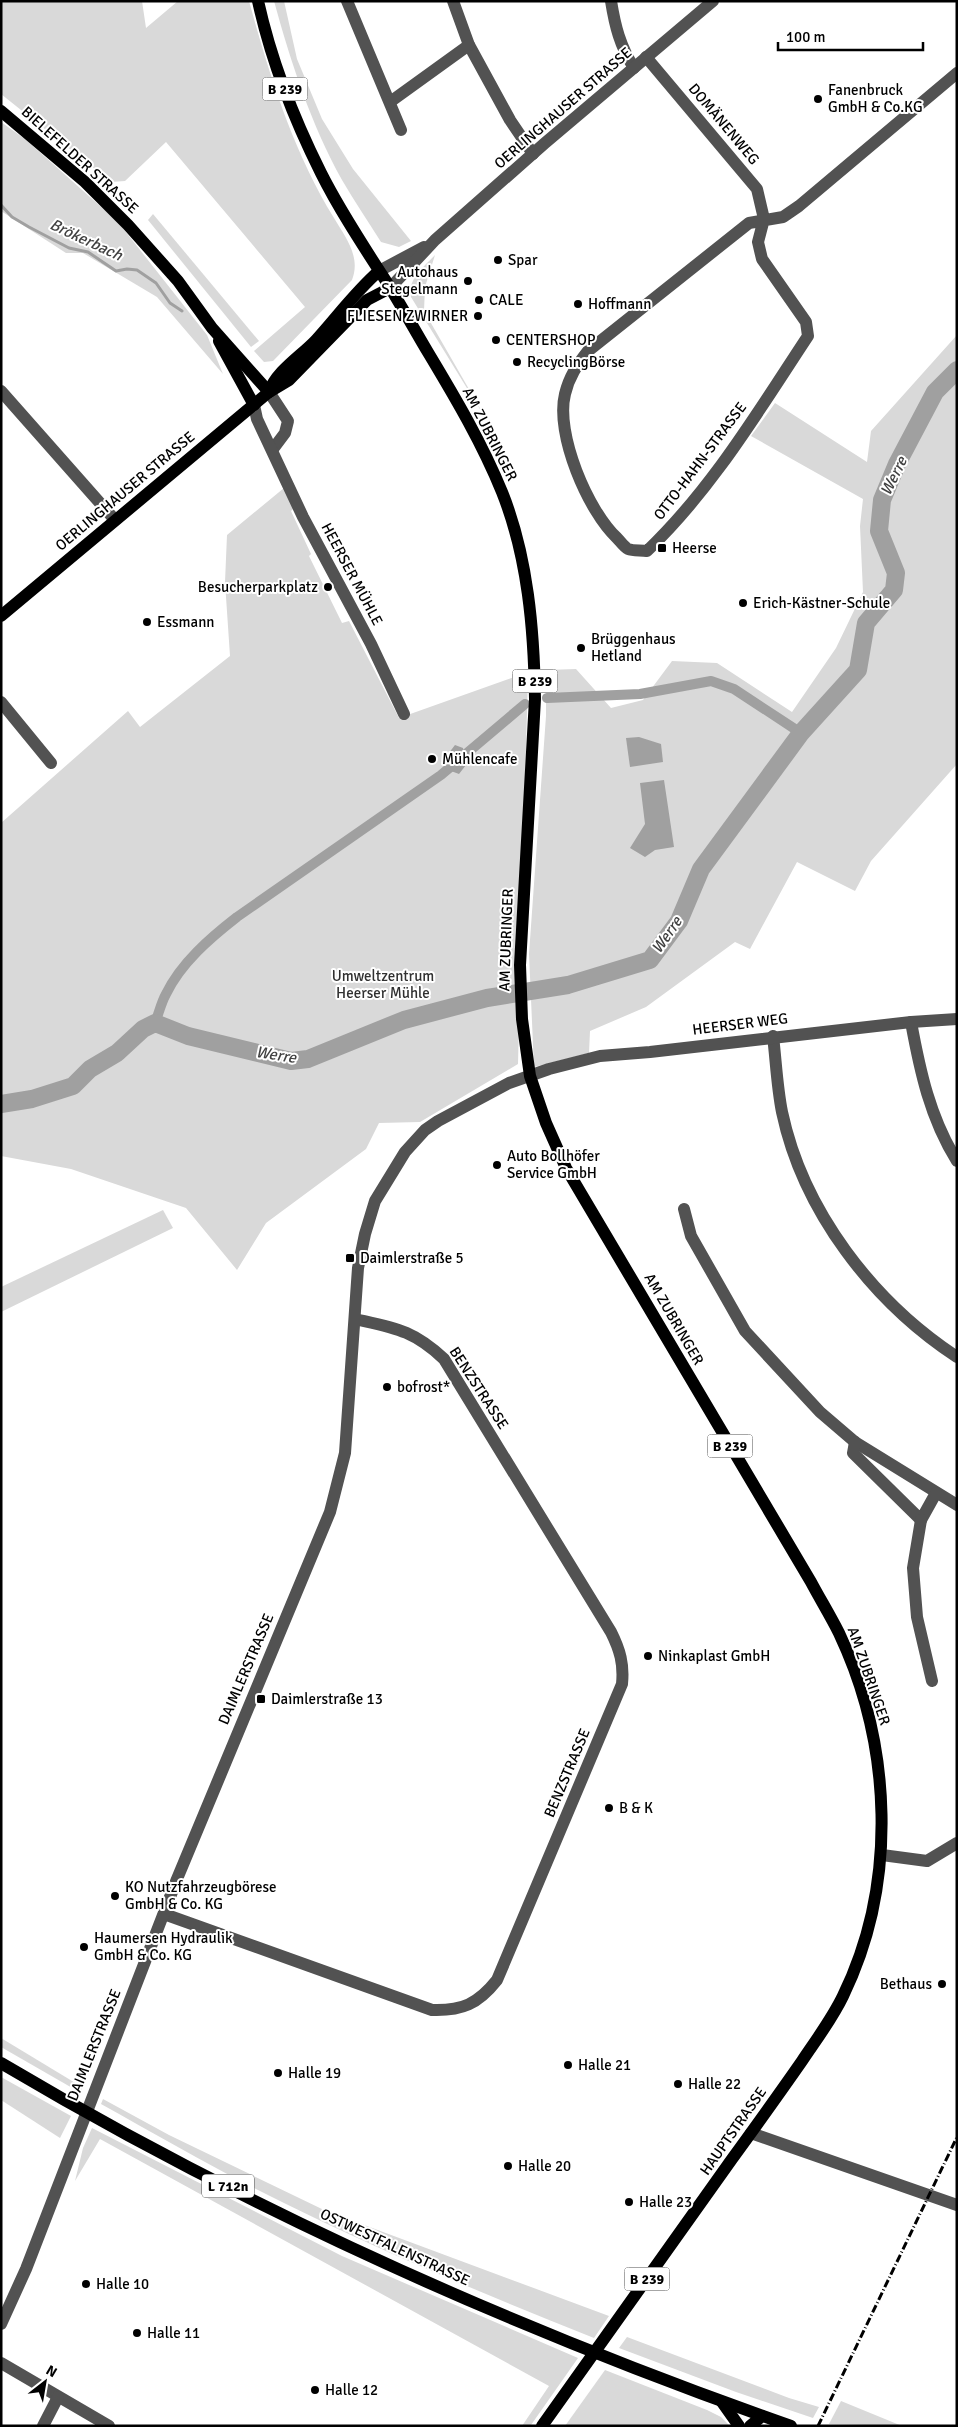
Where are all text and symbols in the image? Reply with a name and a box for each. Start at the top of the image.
scale bar [778,20,923,52]
text: 100 m [786,28,826,46]
street label: OERLINGHAUSER STRASSE [491,43,635,173]
road number: B 239 [262,78,308,100]
street label: DOMÄNENWEG [685,80,763,168]
place label: Fanenbruck GmbH & Co.KG [828,81,923,116]
marker: Fanenbruck GmbH & Co.KG [812,93,824,105]
street label: BIELEFELDER STRASSE [18,103,142,217]
water label: Brökerbach [47,215,127,266]
place label: Spar [508,251,538,269]
marker: Spar [492,254,504,266]
place label: Autohaus Stegelmann [381,263,458,298]
marker: Autohaus Stegelmann [462,275,474,287]
place label: CALE [489,291,523,309]
marker: CALE [473,294,485,306]
place label: Hoffmann [588,295,651,313]
marker: Hoffmann [572,298,584,310]
place label: FLIESEN ZWIRNER [347,307,468,325]
marker: FLIESEN ZWIRNER [472,310,484,322]
place label: CENTERSHOP [506,331,595,349]
marker: CENTERSHOP [490,334,502,346]
place label: RecyclingBörse [527,353,625,371]
marker: RecyclingBörse [511,356,523,368]
street label: AM ZUBRINGER [459,384,521,484]
street label: OTTO-HAHN-STRASSE [650,399,750,523]
street label: OERLINGHAUSER STRASSE [52,428,198,554]
water label: Werre [876,453,912,499]
street label: HEERSER MÜHLE [317,520,387,628]
place label: Heerse [672,539,717,557]
marker: Heerse [656,542,668,554]
place label: Besucherparkplatz [198,578,318,596]
marker: Besucherparkplatz [322,581,334,593]
place label: Erich-Kästner-Schule [753,594,890,612]
marker: Erich-Kästner-Schule [737,597,749,609]
place label: Essmann [157,613,215,631]
marker: Essmann [141,616,153,628]
place label: Brüggenhaus Hetland [591,630,676,665]
marker: Brüggenhaus Hetland [575,642,587,654]
road number: B 239 [512,669,558,692]
place label: Mühlencafe [442,750,518,768]
marker: Mühlencafe [426,753,438,765]
street label: AM ZUBRINGER [495,888,517,992]
water label: Werre [647,912,687,957]
park label: Umweltzentrum Heerser Mühle [332,967,434,1002]
street label: HEERSER WEG [691,1009,789,1039]
water label: Werre [254,1042,299,1068]
place label: Auto Bollhöfer Service GmbH [507,1147,600,1182]
marker: Auto Bollhöfer Service GmbH [491,1159,503,1171]
place label: Daimlerstraße 5 [360,1249,464,1267]
marker: Daimlerstraße 5 [344,1252,356,1264]
street label: AM ZUBRINGER [640,1270,708,1368]
street label: BENZSTRASSE [446,1343,512,1433]
place label: bofrost* [397,1378,450,1396]
marker: bofrost* [381,1381,393,1393]
road number: B 239 [708,1434,752,1458]
street label: DAIMLERSTRASSE [214,1611,278,1727]
street label: AM ZUBRINGER [844,1624,894,1728]
place label: Ninkaplast GmbH [658,1647,770,1665]
marker: Ninkaplast GmbH [642,1650,654,1662]
place label: Daimlerstraße 13 [271,1690,383,1708]
marker: Daimlerstraße 13 [255,1693,267,1705]
street label: BENZSTRASSE [540,1726,594,1820]
place label: B & K [619,1799,653,1817]
marker: B & K [603,1802,615,1814]
place label: KO Nutzfahrzeugbörese GmbH & Co. KG [125,1878,277,1913]
marker: KO Nutzfahrzeugbörese GmbH & Co. KG [109,1890,121,1902]
place label: Haumersen Hydraulik GmbH & Co. KG [94,1929,233,1964]
marker: Haumersen Hydraulik GmbH & Co. KG [78,1941,90,1953]
place label: Bethaus [880,1975,932,1993]
marker: Bethaus [936,1978,948,1990]
street label: DAIMLERSTRASSE [63,1986,125,2104]
place label: Halle 21 [578,2056,631,2074]
marker: Halle 21 [562,2059,574,2071]
place label: Halle 19 [288,2064,341,2082]
marker: Halle 19 [272,2067,284,2079]
place label: Halle 22 [688,2075,741,2093]
marker: Halle 22 [672,2078,684,2090]
street label: HAUPTSTRASSE [696,2083,770,2179]
place label: Halle 20 [518,2157,571,2175]
marker: Halle 20 [502,2160,514,2172]
road number: L 712n [202,2174,254,2198]
place label: Halle 23 [639,2193,692,2211]
marker: Halle 23 [623,2196,635,2208]
street label: OSTWESTFALENSTRASSE [317,2204,473,2290]
road number: B 239 [624,2268,670,2290]
place label: Halle 10 [96,2275,149,2293]
marker: Halle 10 [80,2278,92,2290]
place label: Halle 11 [147,2324,200,2342]
marker: Halle 11 [131,2327,143,2339]
north arrow [20,2357,70,2407]
text: N [43,2361,60,2381]
place label: Halle 12 [325,2381,378,2399]
marker: Halle 12 [309,2384,321,2396]

